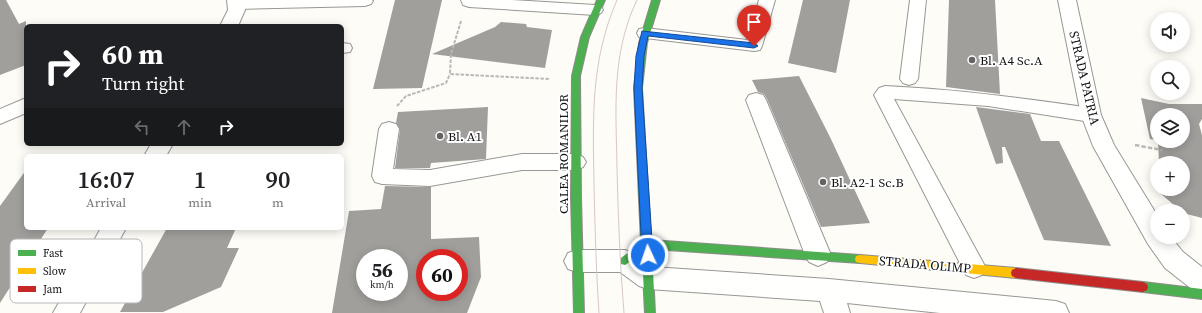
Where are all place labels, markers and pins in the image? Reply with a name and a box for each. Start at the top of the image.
pin [737,5,771,46]
place label: Bl. A4 Sc.A [980,52,1043,69]
marker: Bl. A4 Sc.A [967,55,977,65]
place label: Bl. A1 [448,128,482,145]
marker: Bl. A1 [435,131,445,141]
place label: Bl. A2-1 Sc.B [831,174,904,191]
marker: Bl. A2-1 Sc.B [818,177,828,187]

